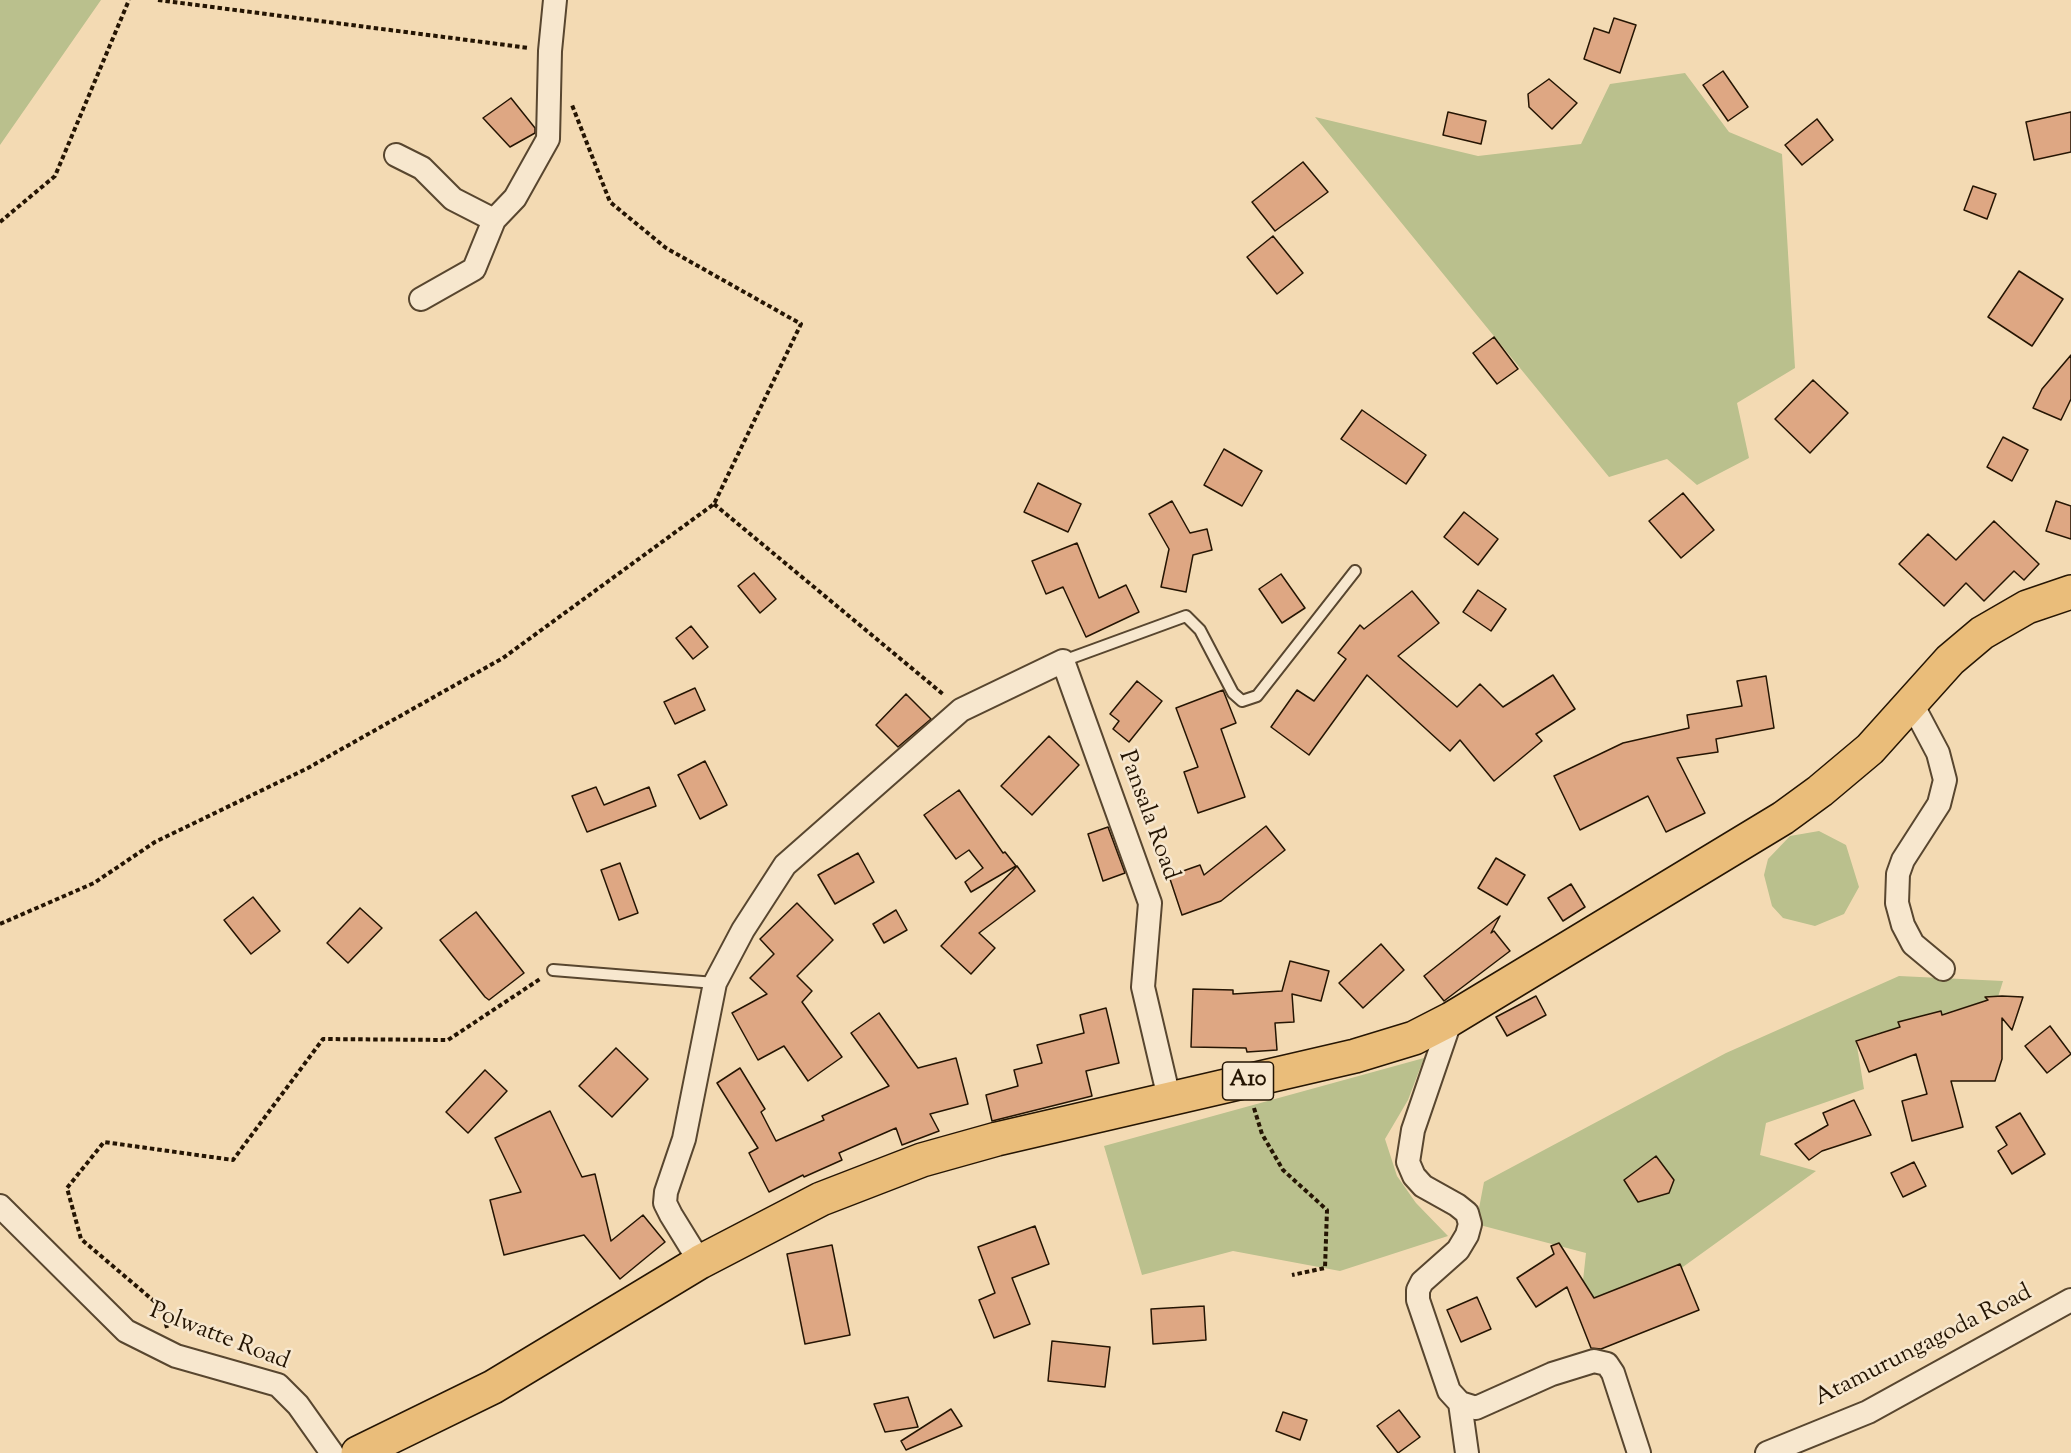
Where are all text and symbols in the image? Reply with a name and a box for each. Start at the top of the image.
street label: Pansala Road [1110,747,1184,885]
road number: A10 [1222,1062,1274,1100]
street label: Atamurungagoda Road [1811,1280,2037,1414]
street label: Polwatte Road [145,1298,293,1378]

